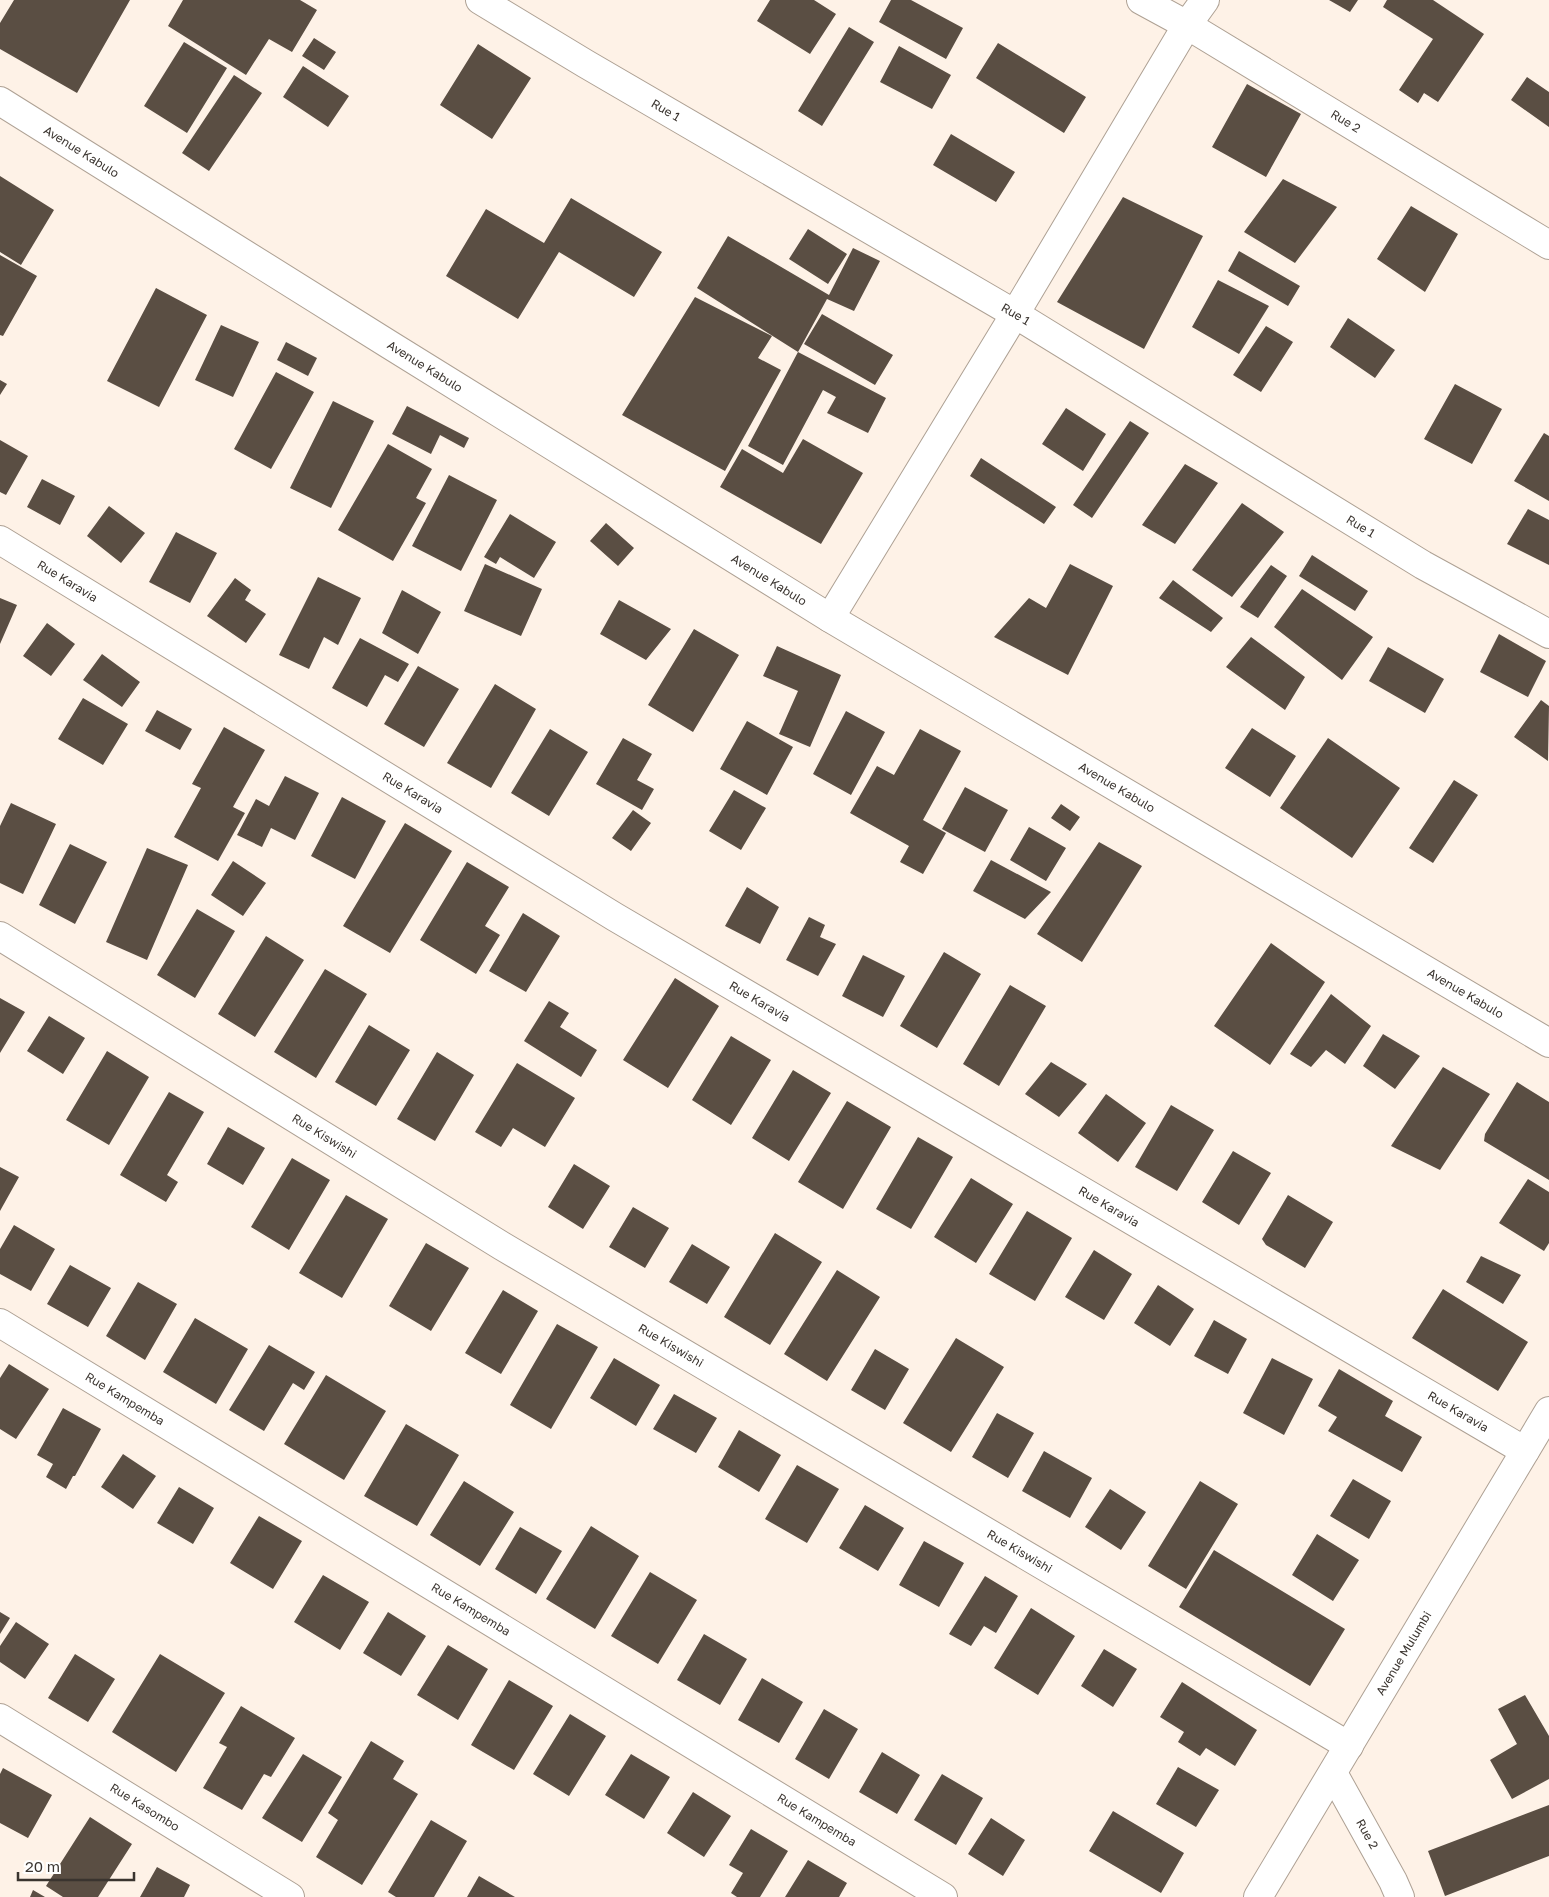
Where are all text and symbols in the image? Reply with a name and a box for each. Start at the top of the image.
street label: Rue 1 [649,96,683,124]
street label: Rue 2 [1328,106,1364,136]
street label: Avenue Kabulo [41,122,122,181]
street label: Rue 1 [999,300,1033,329]
street label: Avenue Kabulo [385,337,466,395]
street label: Rue 1 [1344,512,1378,541]
street label: Avenue Kabulo [729,551,810,609]
street label: Rue Karavia [35,557,101,605]
street label: Avenue Kabulo [1076,759,1158,815]
street label: Rue Karavia [380,768,446,817]
street label: Avenue Kabulo [1425,965,1507,1022]
street label: Rue Karavia [727,978,793,1025]
street label: Rue Kiswishi [289,1110,359,1161]
street label: Rue Karavia [1076,1183,1142,1230]
street label: Rue Kiswishi [636,1320,706,1370]
street label: Rue Kampemba [83,1369,167,1428]
street label: Rue Karavia [1425,1388,1492,1435]
street label: Rue Kiswishi [985,1526,1055,1576]
street label: Rue Kampemba [429,1579,513,1639]
street label: Avenue Mulumbi [1373,1608,1434,1698]
street label: Rue Kasombo [107,1780,182,1834]
street label: Rue Kampemba [775,1790,859,1849]
street label: Rue 2 [1353,1816,1382,1852]
scale bar [18,1850,134,1882]
text: 20 m [25,1857,60,1875]

